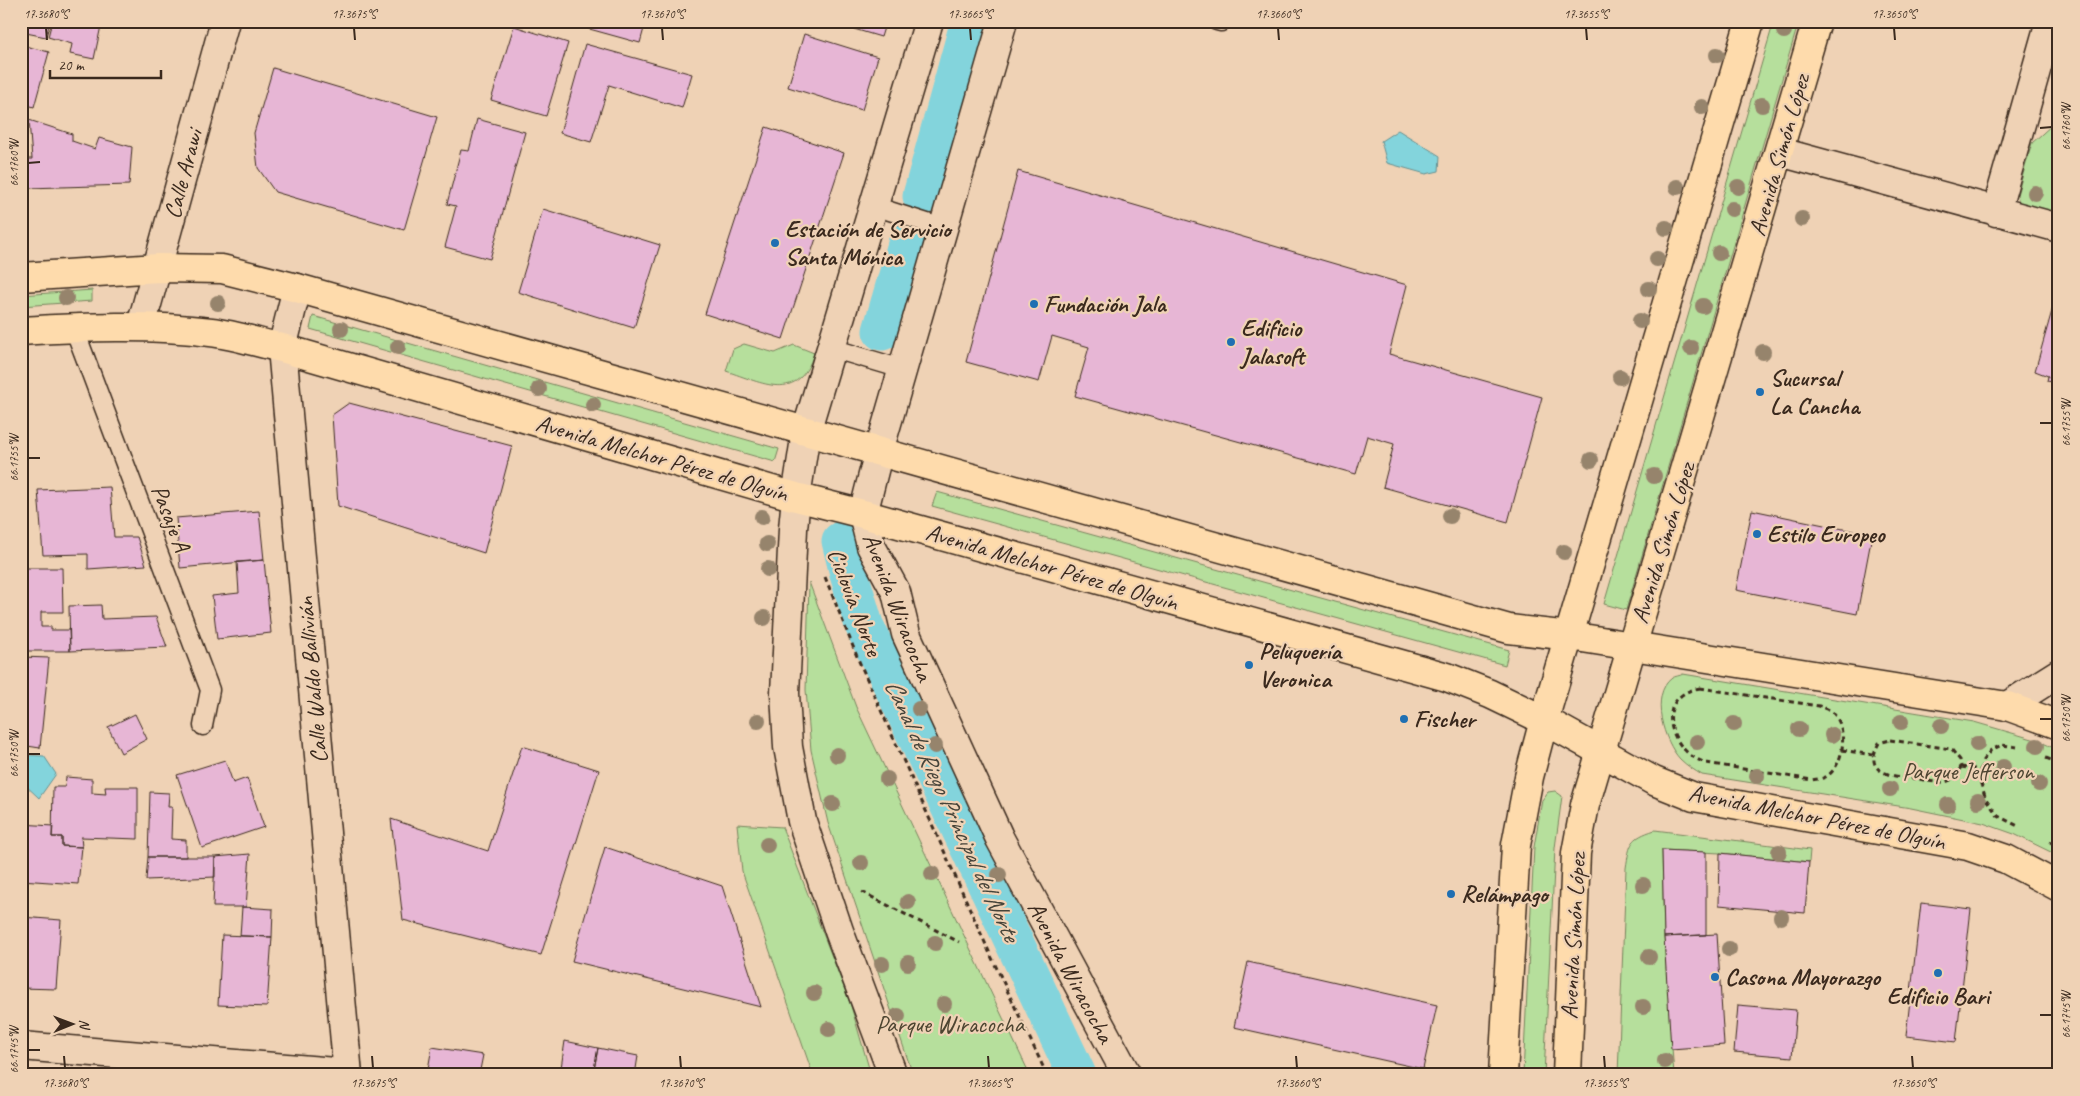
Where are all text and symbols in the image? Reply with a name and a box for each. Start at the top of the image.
text: 17.3680°S [24,6,70,22]
text: 17.3675°S [332,6,378,22]
text: 17.3670°S [640,6,686,22]
text: 17.3665°S [948,6,994,22]
text: 17.3660°S [1256,6,1302,22]
text: 17.3655°S [1564,6,1610,22]
text: 17.3650°S [1872,6,1918,22]
scale bar [50,48,161,80]
text: 20 m [58,56,85,75]
street label: Avenida Simón López [1742,69,1817,239]
text: 66.1760°W [2058,101,2074,150]
street label: Calle Arawi [157,124,210,222]
text: 66.1760°W [6,137,22,186]
place label: Estación de Servicio Santa Mónica [785,214,953,272]
marker: Estación de Servicio Santa Mónica [769,237,781,249]
place label: Fundación Jala [1044,289,1168,319]
marker: Fundación Jala [1028,298,1040,310]
place label: Edificio Jalasoft [1239,313,1307,371]
marker: Edificio Jalasoft [1225,336,1237,348]
place label: Sucursal La Cancha [1770,363,1861,421]
marker: Sucursal La Cancha [1754,386,1766,398]
text: 66.1755°W [2058,397,2074,446]
street label: Avenida Melchor Pérez de Olguín [533,408,793,509]
text: 66.1755°W [6,432,22,481]
street label: Avenida Simón López [1624,457,1702,627]
street label: Pasaje A [145,480,198,556]
street label: Avenida Melchor Pérez de Olguín [923,517,1183,618]
place label: Estilo Europeo [1767,519,1887,549]
marker: Estilo Europeo [1751,528,1763,540]
street label: Avenida Wiracocha [856,529,941,687]
street label: Ciclovía Norte [821,544,890,662]
street label: Calle Waldo Ballivián [290,594,334,764]
place label: Peluquería Veronica [1259,636,1343,694]
marker: Peluquería Veronica [1243,659,1255,671]
water label: Canal de Riego Principal del Norte [877,674,1028,950]
text: 66.1750°W [2058,693,2074,742]
place label: Fischer [1414,704,1477,734]
marker: Fischer [1398,713,1410,725]
text: 66.1750°W [6,728,22,777]
park label: Parque Jefferson [1902,756,2035,786]
street label: Avenida Melchor Pérez de Olguín [1686,777,1949,857]
street label: Avenida Simón López [1554,850,1592,1020]
place label: Relámpago [1461,879,1550,909]
marker: Relámpago [1445,888,1457,900]
street label: Avenida Wiracocha [1021,896,1122,1049]
place label: Casona Mayorazgo [1725,962,1882,992]
marker: Edificio Bari [1932,967,1944,979]
marker: Casona Mayorazgo [1709,971,1721,983]
place label: Edificio Bari [1887,981,1993,1011]
text: 66.1745°W [2058,989,2074,1038]
north arrow [48,998,98,1048]
park label: Parque Wiracocha [876,1009,1026,1039]
text: N [76,1019,93,1031]
text: 66.1745°W [6,1024,22,1073]
text: 17.3680°S [43,1075,89,1091]
text: 17.3675°S [351,1075,397,1091]
text: 17.3670°S [659,1075,705,1091]
text: 17.3665°S [967,1075,1013,1091]
text: 17.3660°S [1275,1075,1321,1091]
text: 17.3655°S [1583,1075,1629,1091]
text: 17.3650°S [1891,1075,1937,1091]

